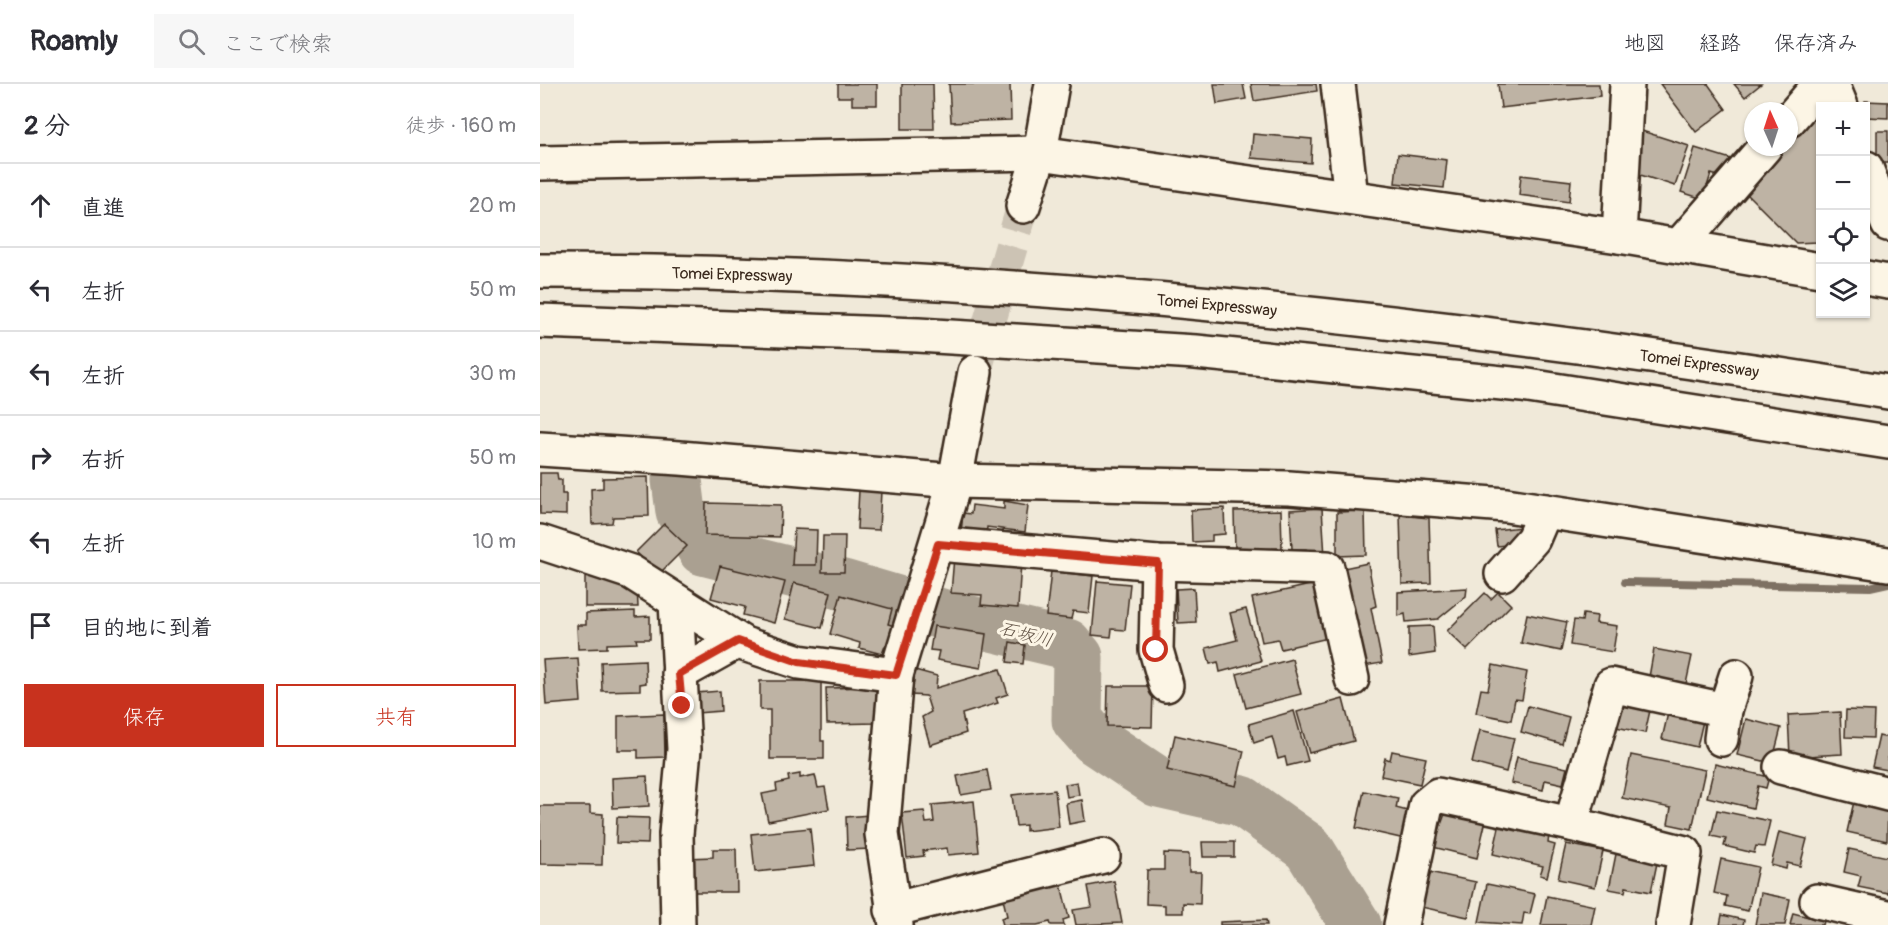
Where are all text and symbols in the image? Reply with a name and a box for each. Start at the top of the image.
search box [154,14,574,68]
text: Roamly [30,24,118,59]
icon: search [175,25,208,58]
text: ここで検索 [223,30,333,58]
text: 地図 [1624,30,1666,57]
text: 経路 [1699,30,1741,57]
text: 保存済み [1774,30,1858,57]
north arrow [1744,102,1798,156]
map controls [1816,102,1870,318]
button: + [1816,102,1870,156]
text: 2 分 [24,110,70,142]
text: 徒歩 · 160 m [406,113,516,138]
button: − [1816,156,1870,210]
icon: ahead [24,189,57,222]
text: 20 m [469,193,516,218]
text: 直進 [81,194,125,222]
button: locate [1816,210,1870,264]
street label: Tomei Expressway [671,263,793,287]
button: layers [1816,264,1870,318]
icon: left [24,273,57,306]
text: 50 m [469,277,516,302]
text: 左折 [81,278,125,306]
street label: Tomei Expressway [1156,290,1278,321]
street label: Tomei Expressway [1638,346,1760,383]
icon: left [24,357,57,390]
text: 30 m [469,361,516,386]
text: 左折 [81,362,125,390]
icon: right [24,441,57,474]
text: 50 m [469,445,516,470]
text: 右折 [81,446,125,474]
icon: left [24,525,57,558]
text: 10 m [472,529,516,554]
text: 左折 [81,530,125,558]
icon: arrive [24,609,57,642]
text: 目的地に到着 [81,614,213,642]
water label: 石坂川 [997,617,1055,652]
route start [1142,636,1168,662]
button: 保存 [24,684,264,747]
button: 共有 [276,684,516,747]
route end [668,692,694,718]

